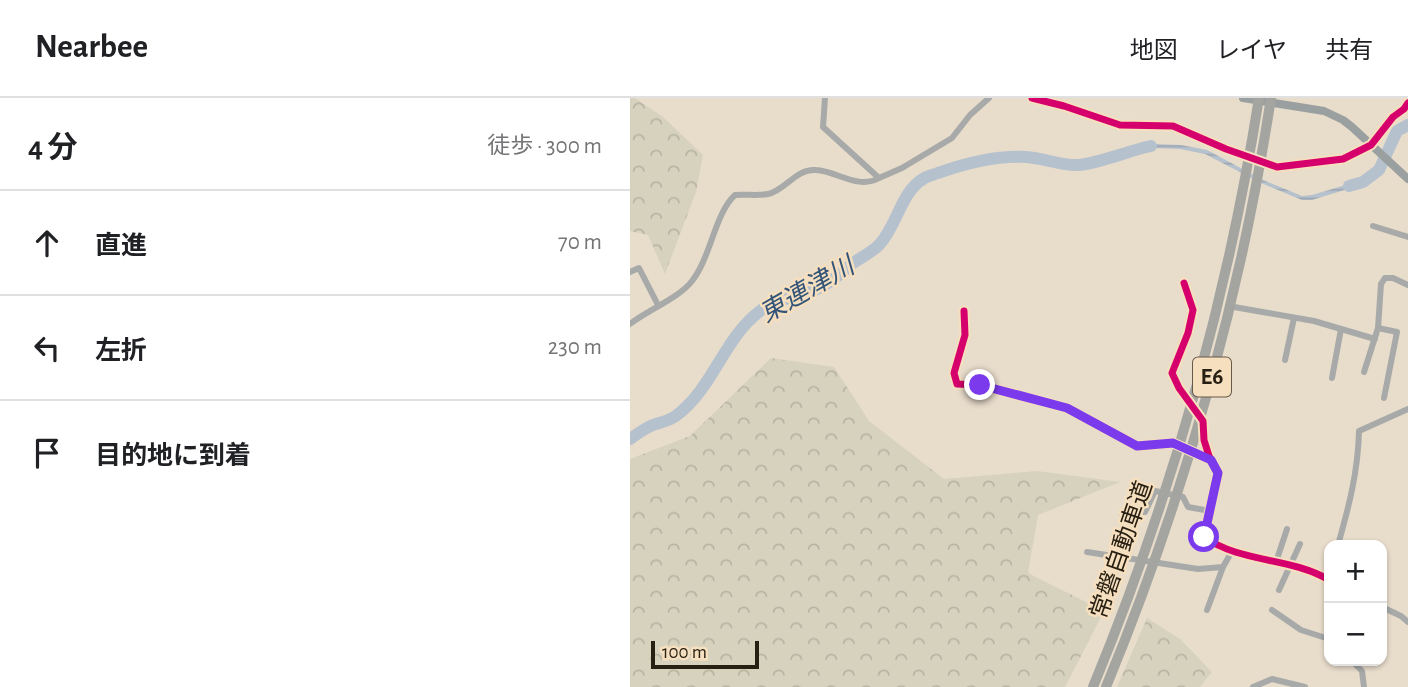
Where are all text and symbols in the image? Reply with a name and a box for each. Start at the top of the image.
text: Nearbee [35,31,148,64]
text: 地図 [1130,39,1178,63]
text: レイヤ [1216,39,1287,63]
text: 共有 [1325,39,1373,63]
text: 4 分 [28,133,78,163]
text: 徒歩 · 300 m [487,135,602,158]
icon: ahead [28,224,66,262]
text: 70 m [558,231,602,254]
text: 直進 [95,233,147,259]
water label: 東連津川 [755,250,861,327]
icon: left [28,329,66,367]
text: 230 m [548,336,602,359]
text: 左折 [95,338,147,364]
road number: E6 [1193,358,1231,396]
route end [964,369,995,400]
icon: arrive [28,434,66,472]
text: 目的地に到着 [95,443,251,469]
street label: 常磐自動車道 [1085,477,1157,622]
route start [1188,521,1219,552]
map controls [1324,540,1387,666]
button: + [1324,540,1387,603]
button: − [1324,603,1387,666]
scale bar [651,638,760,670]
text: 100 m [662,643,707,662]

